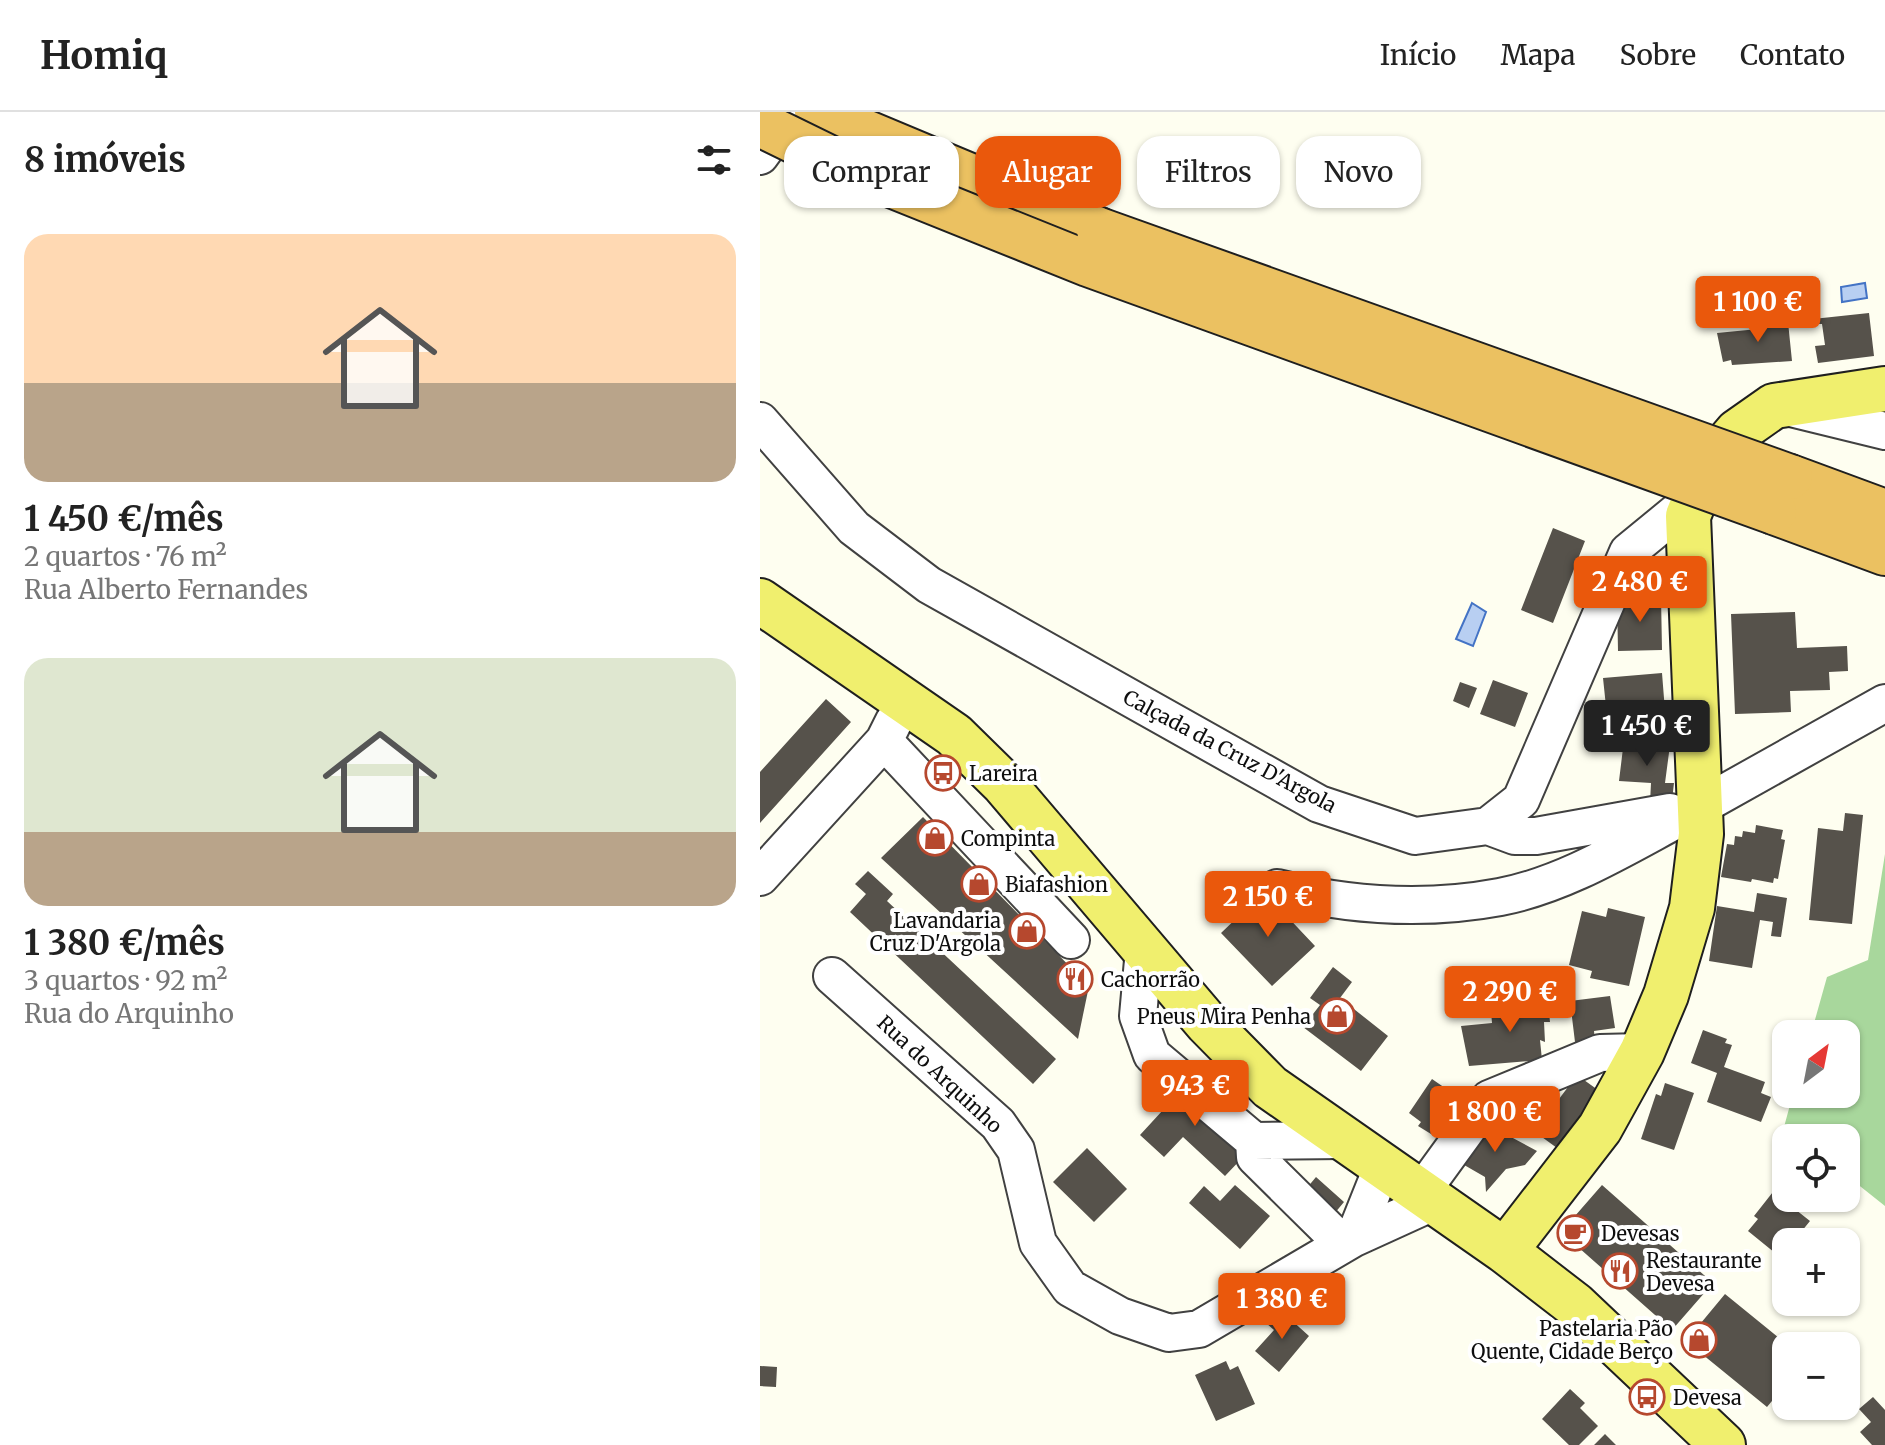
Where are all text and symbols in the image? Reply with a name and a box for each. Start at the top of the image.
text: Homiq [40,32,167,79]
text: Início [1380,37,1456,73]
text: Mapa [1500,37,1575,73]
text: Sobre [1619,37,1696,73]
text: Contato [1740,37,1845,73]
chip: Comprar [784,136,959,208]
chip: Alugar [975,136,1121,208]
chip: Filtros [1137,136,1280,208]
chip: Novo [1296,136,1421,208]
icon: filters [692,138,736,182]
text: 8 imóveis [24,139,186,181]
pin: 1 100 € [1684,276,1832,344]
text: 1 100 € [1713,285,1803,318]
icon: home [308,286,452,430]
text: 1 450 €/mês [24,498,224,540]
text: 2 quartos · 76 m² [24,540,227,573]
pin: 2 480 € [1566,556,1714,624]
text: 2 480 € [1592,565,1688,598]
text: Rua Alberto Fernandes [24,573,308,606]
street label: Calçada da Cruz D'Argola [1119,684,1341,818]
pin: 1 450 € [1573,700,1721,768]
text: 1 450 € [1602,709,1692,742]
icon: home [308,710,452,854]
bus stop icon: Lareira [924,754,962,792]
place label: Lareira [969,761,1038,786]
shop icon: Compinta [916,819,954,857]
place label: Compinta [961,826,1056,851]
shop icon: Biafashion [960,865,998,903]
pin: 2 150 € [1194,871,1342,939]
place label: Biafashion [1005,872,1108,897]
text: 2 150 € [1223,880,1313,913]
place label: Lavandaria Cruz D'Argola [870,908,1001,956]
shop icon: Lavandaria Cruz D'Argola [1008,912,1046,950]
text: 1 380 €/mês [24,922,225,964]
restaurant icon: Cachorrão [1056,960,1094,998]
text: 3 quartos · 92 m² [24,964,227,997]
pin: 2 290 € [1436,966,1584,1034]
place label: Cachorrão [1101,967,1200,992]
text: 2 290 € [1463,975,1558,1008]
text: Rua do Arquinho [24,997,234,1030]
shop icon: Pneus Mira Penha [1318,997,1356,1035]
place label: Pneus Mira Penha [1137,1004,1311,1029]
street label: Rua do Arquinho [872,1010,1008,1138]
north arrow [1772,1020,1860,1108]
map controls [1772,1020,1860,1420]
pin: 943 € [1139,1060,1251,1128]
text: 943 € [1160,1069,1230,1102]
pin: 1 800 € [1421,1086,1569,1154]
text: 1 800 € [1448,1095,1542,1128]
button: locate [1772,1124,1860,1212]
cafe icon: Devesas [1556,1214,1594,1252]
place label: Devesas [1601,1221,1680,1246]
button: + [1772,1228,1860,1316]
place label: Restaurante Devesa [1646,1248,1761,1296]
restaurant icon: Restaurante Devesa [1601,1252,1639,1290]
pin: 1 380 € [1208,1273,1356,1341]
text: 1 380 € [1236,1282,1328,1315]
place label: Pastelaria Pão Quente, Cidade Berço [1471,1316,1673,1364]
shop icon: Pastelaria Pão Quente, Cidade Berço [1680,1321,1718,1359]
button: − [1772,1332,1860,1420]
bus stop icon: Devesa [1628,1378,1666,1416]
place label: Devesa [1673,1385,1742,1410]

